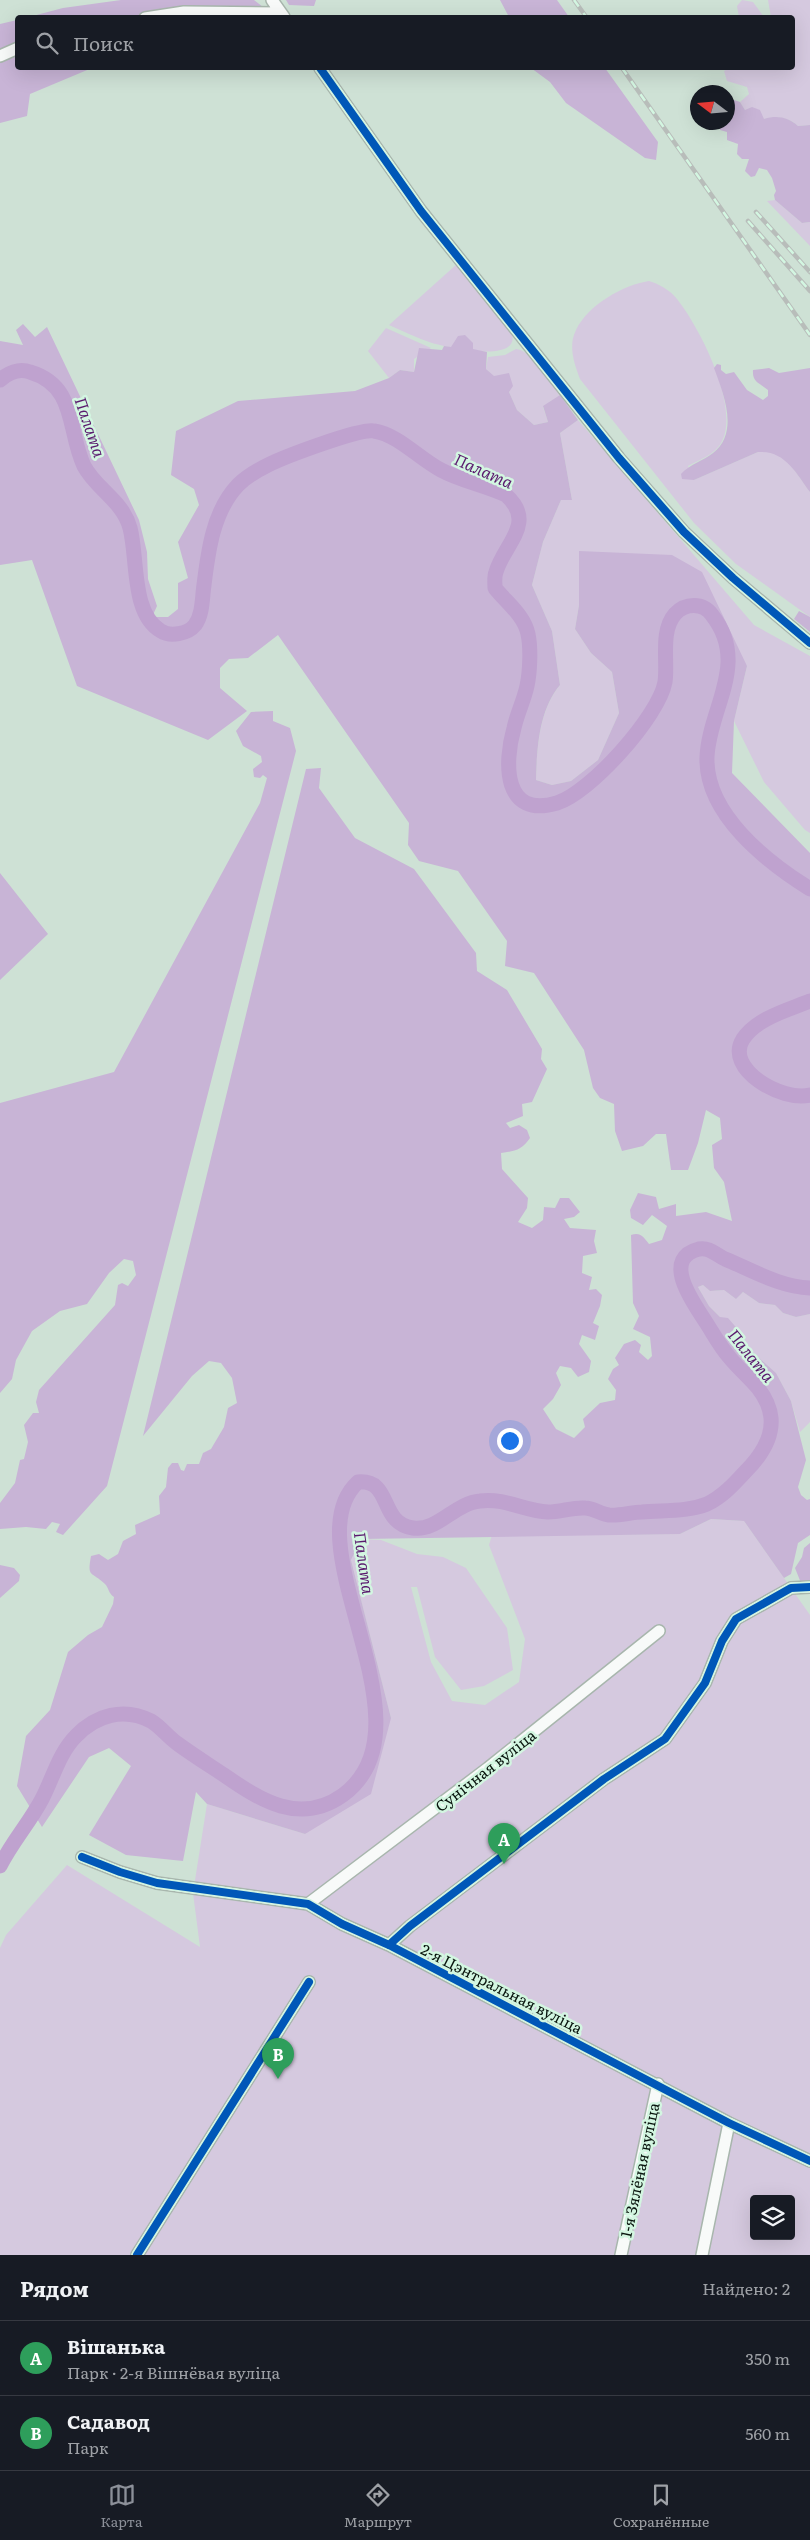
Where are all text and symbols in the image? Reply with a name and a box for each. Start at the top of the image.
search box [15,15,795,70]
icon: search [33,29,61,57]
text: Поиск [73,29,134,57]
north arrow [690,85,735,130]
water label: Палата [70,394,113,461]
water label: Палата [451,446,518,494]
water label: Палата [723,1323,781,1387]
your location [497,1428,523,1454]
water label: Палата [349,1530,381,1596]
street label: Сунічная вуліца [430,1723,541,1817]
pin: A [488,1823,520,1864]
street label: 2-я Цэнтральная вуліца [417,1937,588,2039]
pin: B [262,2038,294,2079]
street label: 1-я Зялёная вуліца [613,2100,665,2240]
map controls [750,2195,795,2240]
button: layers [750,2195,795,2240]
text: Рядом [20,2272,89,2303]
text: Найдено: 2 [702,2276,790,2300]
text: Вішанька [67,2332,165,2360]
text: A [30,2346,42,2370]
text: 350 m [745,2346,790,2370]
text: Парк · 2-я Вішнёвая вуліца [67,2360,280,2384]
text: Садавод [67,2407,150,2435]
text: B [30,2421,42,2445]
text: 560 m [745,2421,790,2445]
text: Парк [67,2435,108,2459]
tab: Карта [101,2481,143,2531]
tab: Маршрут [344,2481,412,2531]
tab: Сохранённые [613,2481,709,2531]

